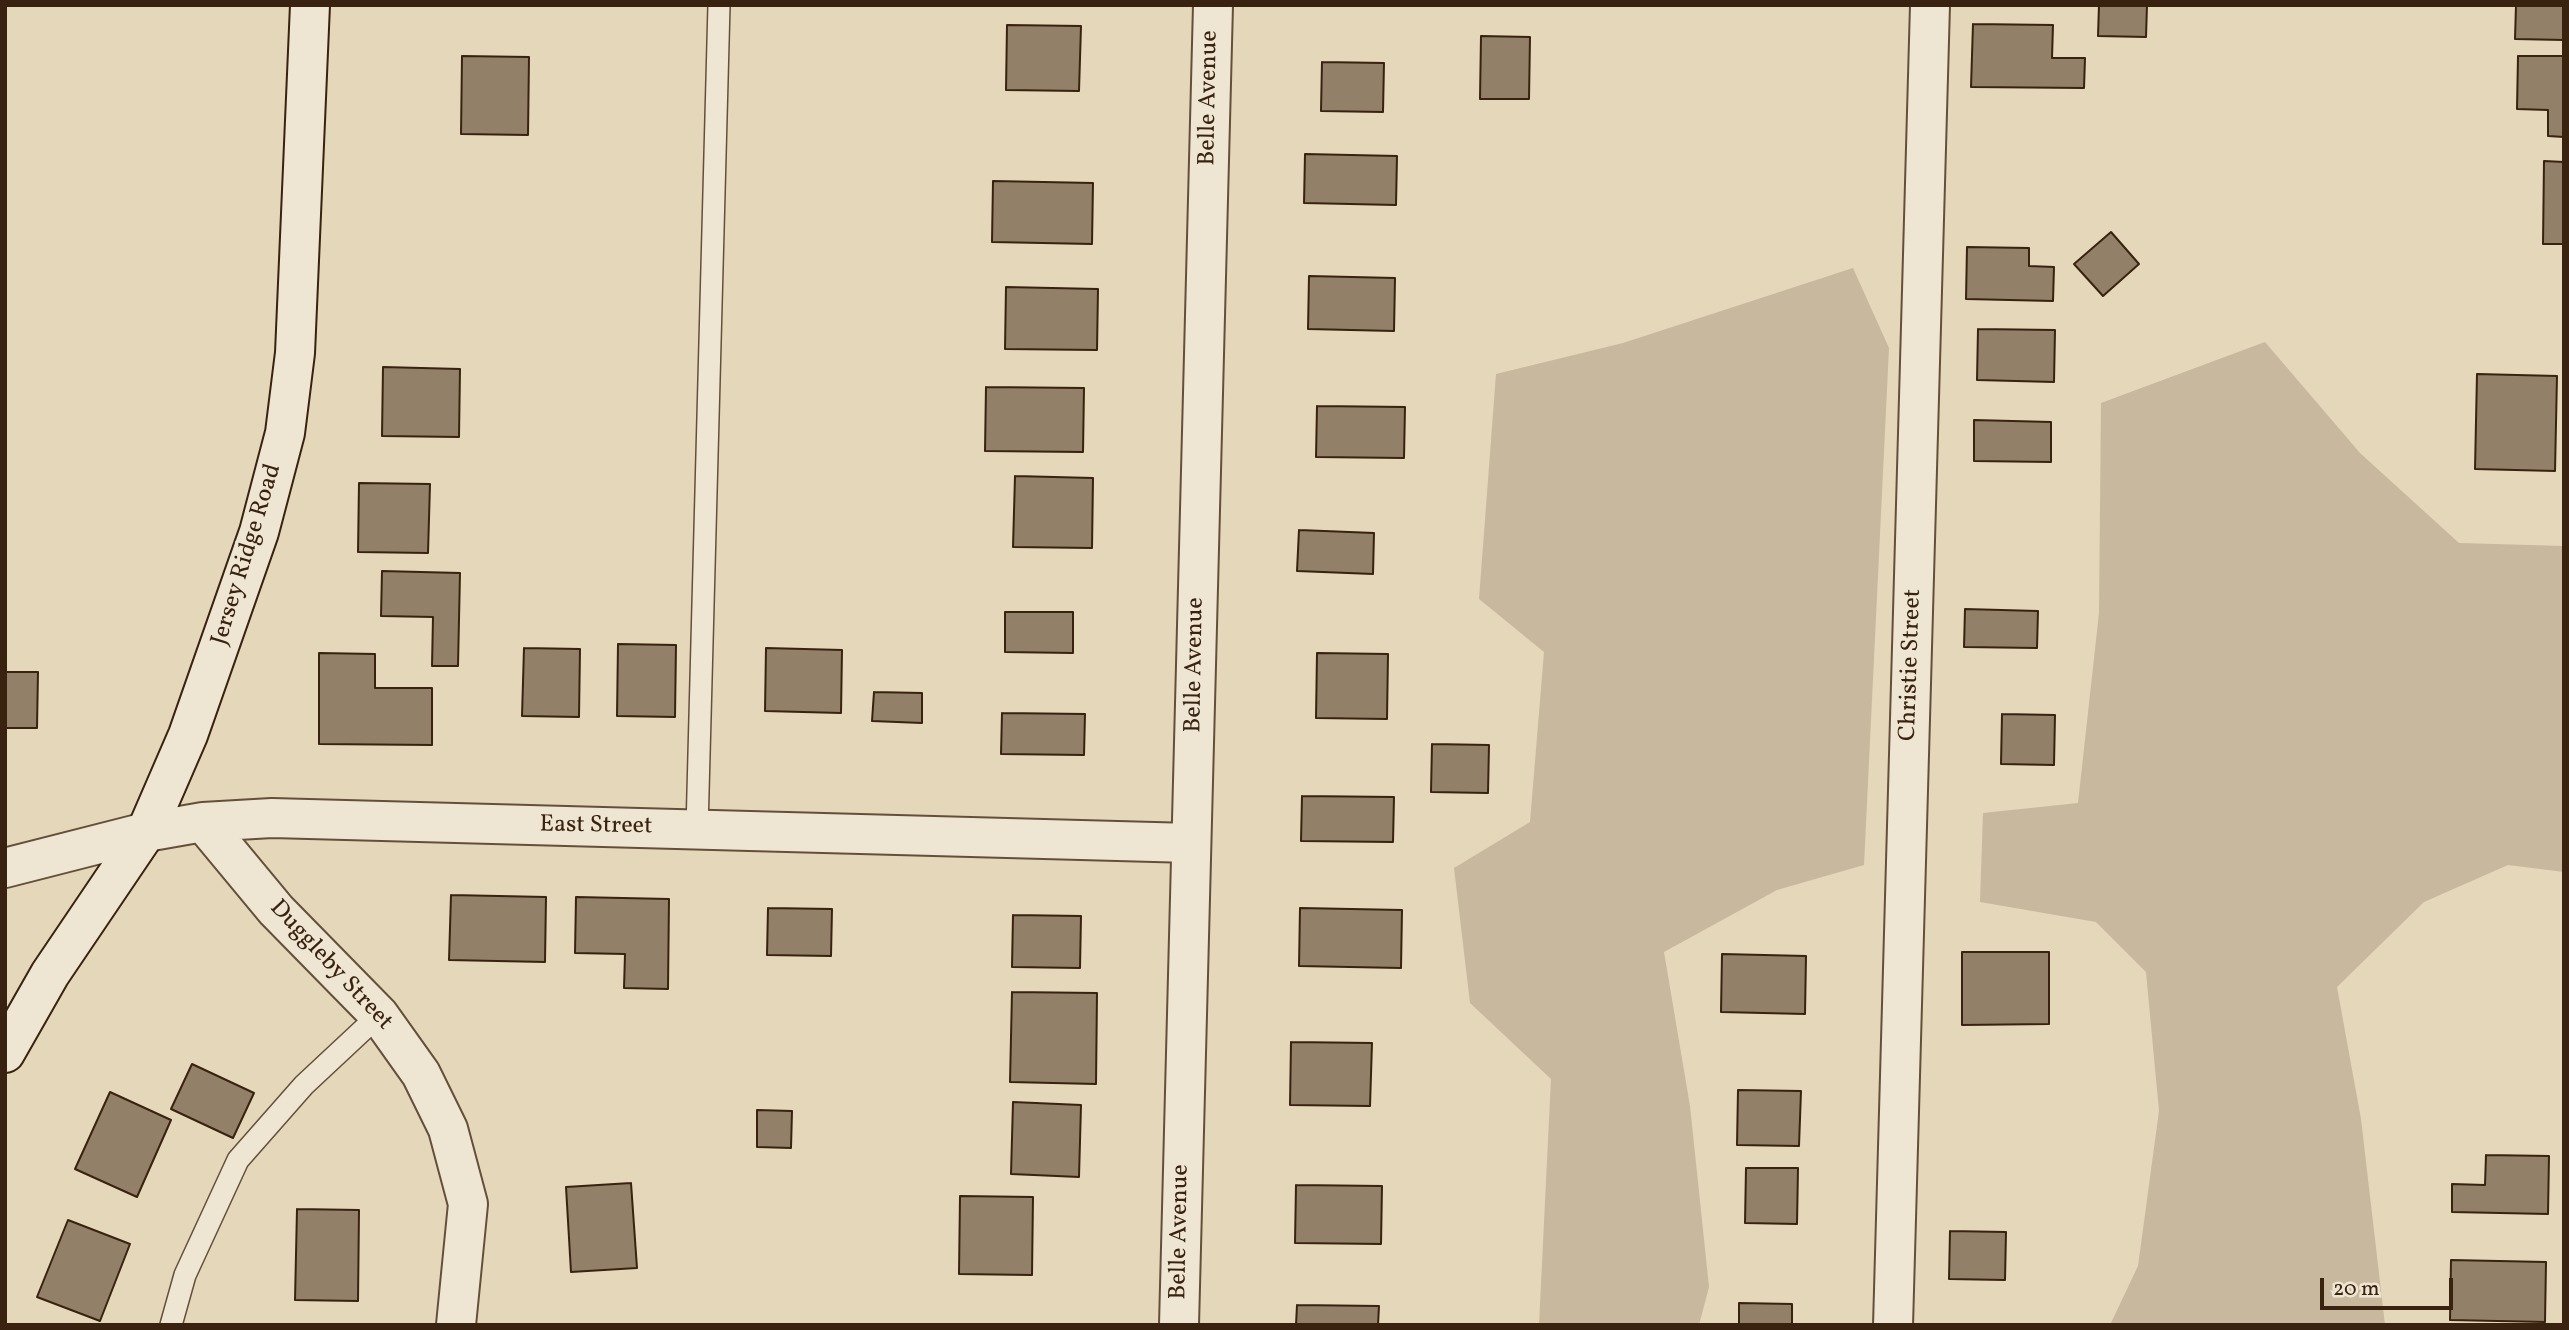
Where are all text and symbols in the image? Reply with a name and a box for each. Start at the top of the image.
street label: Belle Avenue [1194,30,1226,166]
street label: Jersey Ridge Road [207,461,289,649]
street label: Christie Street [1895,588,1929,742]
street label: Belle Avenue [1180,597,1212,733]
street label: East Street [539,812,653,842]
street label: Duggleby Street [262,895,398,1037]
street label: Belle Avenue [1165,1164,1197,1300]
scale bar [2324,1264,2457,1308]
text: 20 m [2333,1275,2379,1304]

